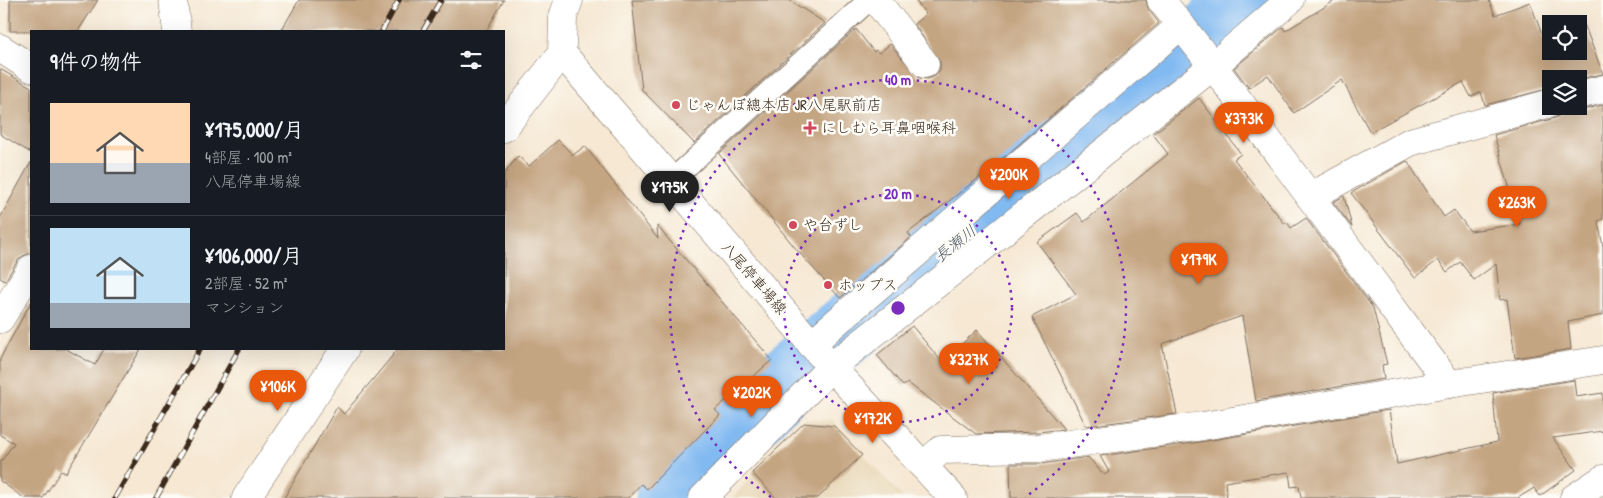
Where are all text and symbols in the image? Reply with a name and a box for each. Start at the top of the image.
map controls [1542,15,1587,115]
button: locate [1542,15,1587,60]
icon: filters [457,46,485,74]
text: 9件の物件 [50,47,142,76]
text: 40 m [885,69,911,90]
button: layers [1542,70,1587,115]
place label: じゃんぼ總本店 JR八尾駅前店 [686,94,882,115]
marker: じゃんぼ總本店 JR八尾駅前店 [670,99,682,111]
pin: ¥373K [1209,102,1279,144]
text: ¥373K [1225,107,1263,129]
text: ¥175,000/月 [205,115,304,144]
place label: にしむら耳鼻咽喉科 [821,117,956,138]
marker: にしむら耳鼻咽喉科 [803,121,817,135]
icon: home [90,123,150,183]
text: 4部屋 · 100 m² [205,146,292,168]
pin: ¥200K [974,158,1044,200]
text: ¥200K [990,163,1028,185]
text: 八尾停車場線 [205,170,301,192]
pin: ¥175K [635,170,705,213]
text: ¥175K [652,176,688,198]
text: 20 m [884,183,912,204]
pin: ¥263K [1482,186,1552,228]
text: ¥263K [1499,191,1535,213]
place label: や台ずし [803,214,863,235]
marker: や台ずし [787,219,799,231]
water label: 長瀬川 [929,219,981,267]
street label: 八尾停車場線 [717,237,792,319]
text: ¥106,000/月 [205,241,303,270]
pin: ¥179K [1164,242,1234,285]
icon: home [90,248,150,308]
text: ¥179K [1181,248,1217,270]
text: 2部屋 · 52 m² [205,272,288,294]
place label: ホップス [838,274,897,295]
marker: ホップス [822,279,834,291]
text: マンション [205,296,284,318]
centre of rings [889,299,907,317]
pin: ¥327K [934,342,1004,385]
text: ¥327K [950,348,988,370]
pin: ¥106K [243,370,313,412]
text: ¥106K [260,375,296,397]
pin: ¥202K [717,376,787,418]
text: ¥202K [733,381,771,403]
pin: ¥172K [838,402,908,444]
text: ¥172K [854,407,892,429]

